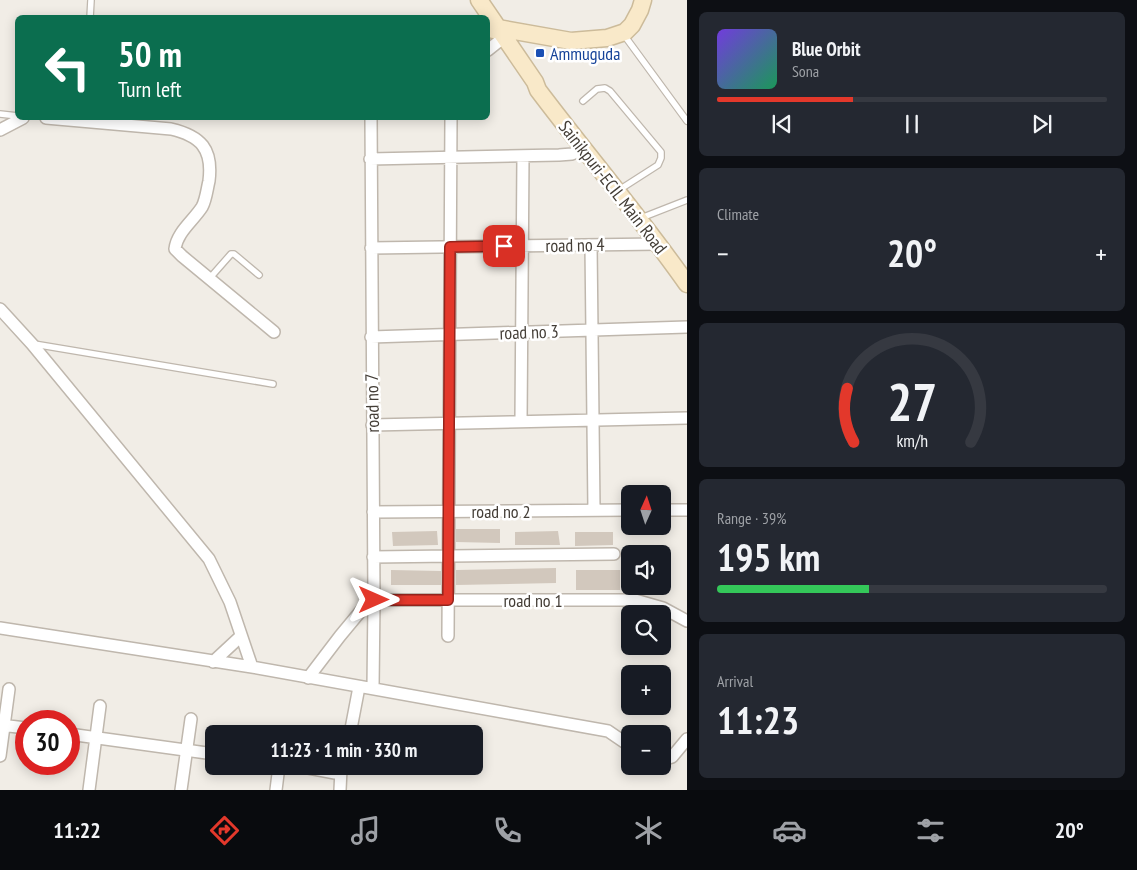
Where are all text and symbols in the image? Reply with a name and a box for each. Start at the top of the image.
text: 50 m [118,31,182,77]
icon: left [35,35,100,100]
text: Blue Orbit [792,37,861,61]
place label: Ammuguda [550,42,620,65]
marker: Ammuguda [534,47,546,59]
text: Sona [792,61,819,81]
text: Turn left [118,75,182,103]
icon: previous [768,110,796,138]
icon: pause [898,110,926,138]
icon: next [1028,110,1056,138]
street label: Sainikpuri-ECIL Main Road [554,116,672,258]
text: Climate [717,204,759,224]
pin [483,225,525,267]
text: 20° [887,228,937,277]
icon: arrive [490,232,518,260]
street label: road no 4 [545,233,605,257]
text: − [717,235,729,272]
text: + [1095,235,1107,272]
street label: road no 3 [499,319,559,345]
text: 27 [887,368,937,435]
street label: road no 7 [360,373,384,433]
text: km/h [896,429,928,452]
north arrow [621,485,671,535]
map controls [621,485,671,775]
street label: road no 2 [471,500,531,523]
text: Range · 39% [717,508,786,528]
text: 195 km [717,532,820,581]
button: sound [621,545,671,595]
position arrow [347,573,399,625]
street label: road no 1 [503,589,563,612]
button: search [621,605,671,655]
button: + [621,665,671,715]
text: Arrival [717,671,753,691]
text: 11:23 [717,695,799,744]
speed limit sign: 30 [15,710,80,775]
button: − [621,725,671,775]
text: 11:23 · 1 min · 330 m [271,738,417,762]
icon: directions [207,813,242,848]
icon: music [348,813,383,848]
icon: phone [490,813,525,848]
icon: climate [631,813,666,848]
icon: car [772,813,807,848]
icon: filters [913,813,948,848]
text: 11:22 [53,816,101,844]
text: 20° [1055,816,1084,844]

